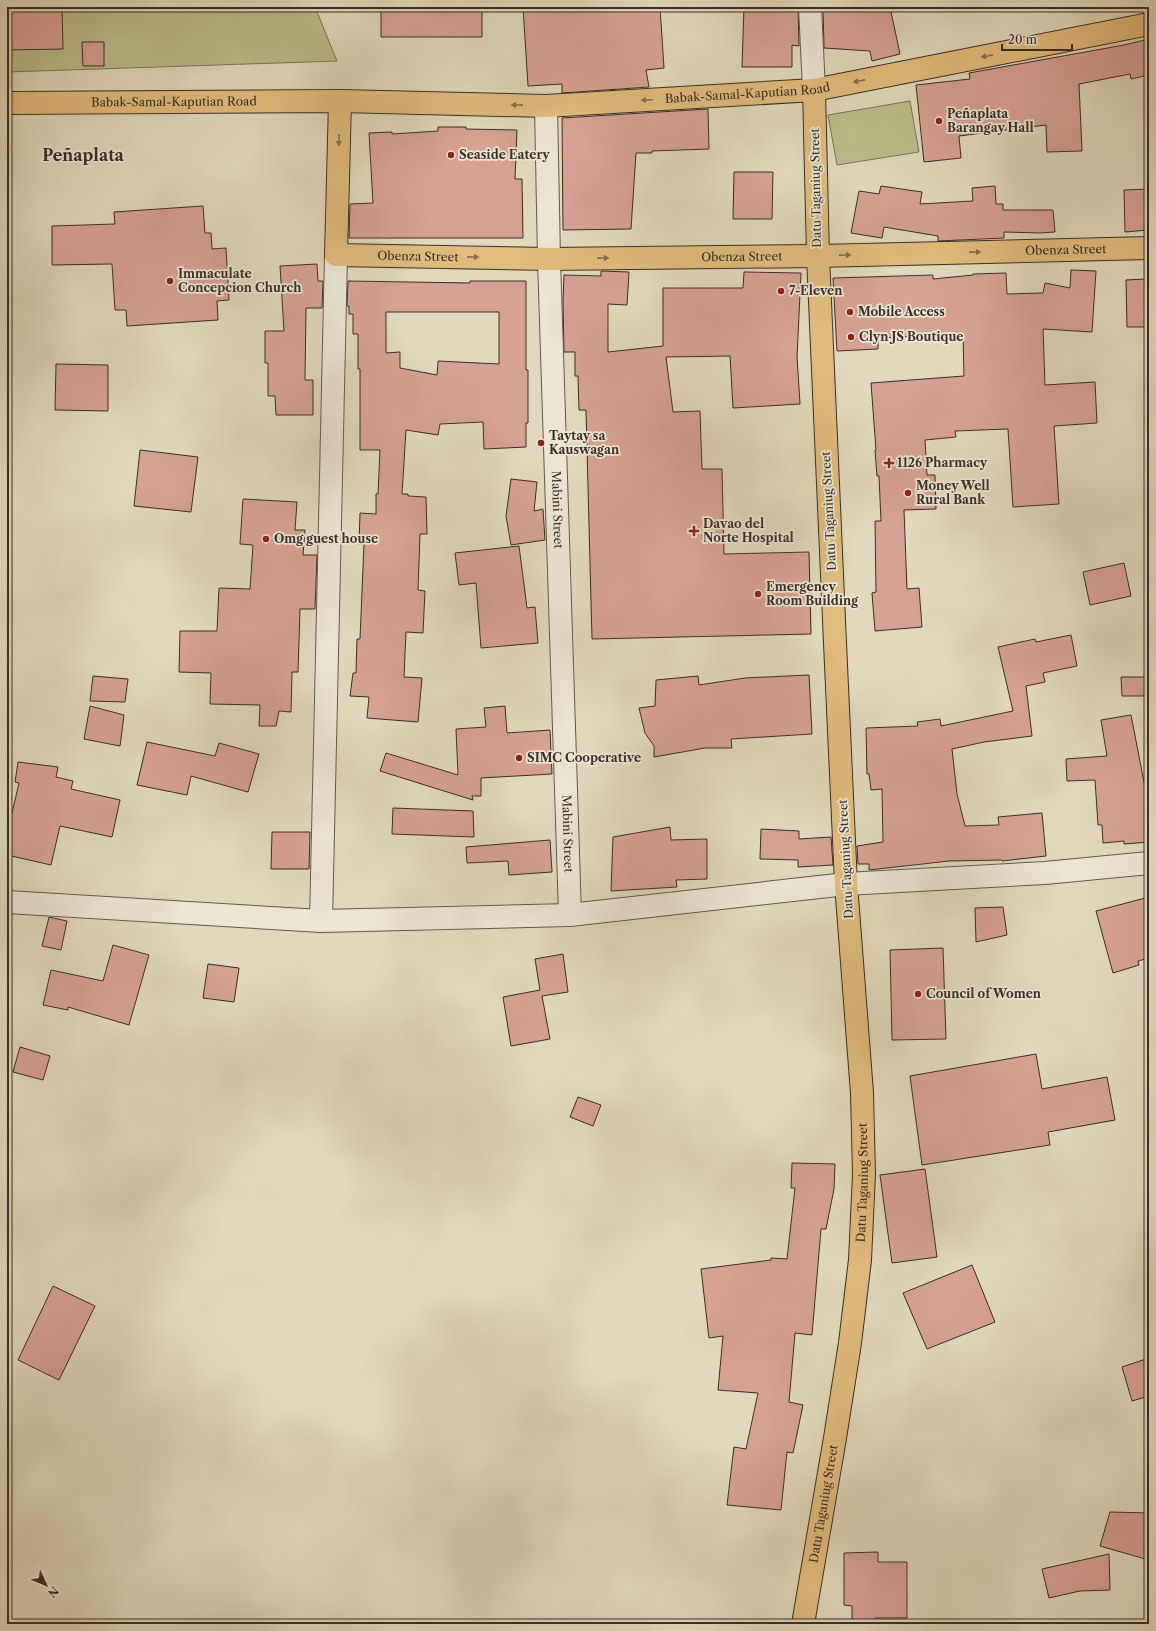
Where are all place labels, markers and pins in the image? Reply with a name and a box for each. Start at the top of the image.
place label: Peñaplata Barangay Hall [947,106,1034,135]
marker: Peñaplata Barangay Hall [934,116,944,126]
place label: Seaside Eatery [459,147,550,162]
marker: Seaside Eatery [446,150,456,160]
place label: Immaculate Concepcion Church [178,266,302,295]
marker: Immaculate Concepcion Church [165,276,175,286]
place label: 7-Eleven [789,283,843,298]
marker: 7-Eleven [776,286,786,296]
place label: Mobile Access [858,304,945,319]
marker: Mobile Access [845,307,855,317]
place label: Clyn JS Boutique [859,329,964,344]
marker: Clyn JS Boutique [846,332,856,342]
place label: Taytay sa Kauswagan [549,428,620,457]
marker: Taytay sa Kauswagan [536,438,546,448]
place label: 1126 Pharmacy [897,455,988,470]
marker: 1126 Pharmacy [884,458,894,468]
place label: Money Well Rural Bank [916,478,990,507]
marker: Money Well Rural Bank [903,488,913,498]
place label: Davao del Norte Hospital [703,516,794,545]
marker: Davao del Norte Hospital [688,525,700,537]
place label: Omg guest house [274,531,378,546]
marker: Omg guest house [261,534,271,544]
place label: Emergency Room Building [766,579,859,608]
marker: Emergency Room Building [753,589,763,599]
place label: SIMC Cooperative [527,750,641,765]
marker: SIMC Cooperative [514,753,524,763]
place label: Council of Women [926,986,1042,1001]
marker: Council of Women [913,989,923,999]

